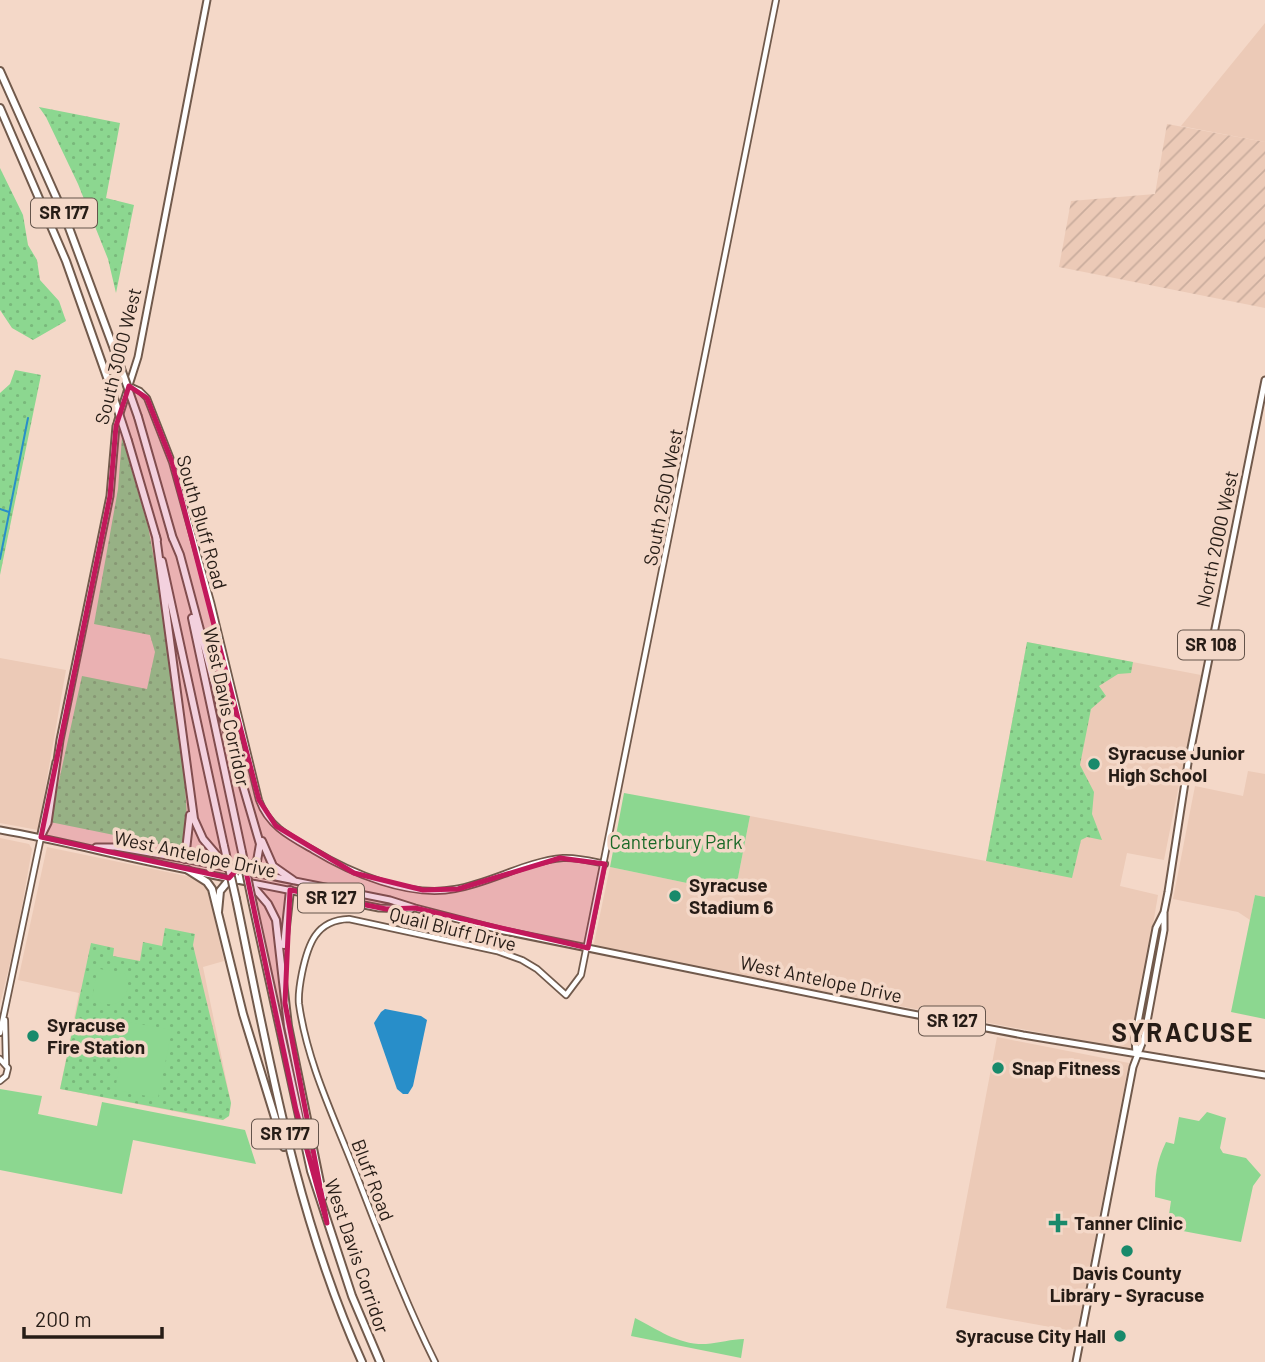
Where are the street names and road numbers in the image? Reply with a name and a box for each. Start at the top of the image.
road number: SR 177 [31,198,97,228]
street label: South 3000 West [89,285,146,427]
street label: South 2500 West [638,426,687,568]
street label: South Bluff Road [172,452,233,592]
street label: North 2000 West [1191,468,1242,609]
street label: West Davis Corridor [199,625,256,788]
road number: SR 108 [1178,630,1244,660]
street label: West Antelope Drive [112,825,278,882]
road number: SR 127 [298,884,364,912]
street label: Quail Bluff Drive [387,902,519,955]
street label: West Antelope Drive [738,950,904,1007]
road number: SR 127 [919,1006,985,1036]
road number: SR 177 [252,1120,318,1148]
street label: Bluff Road [347,1136,400,1224]
street label: West Davis Corridor [320,1176,395,1336]

